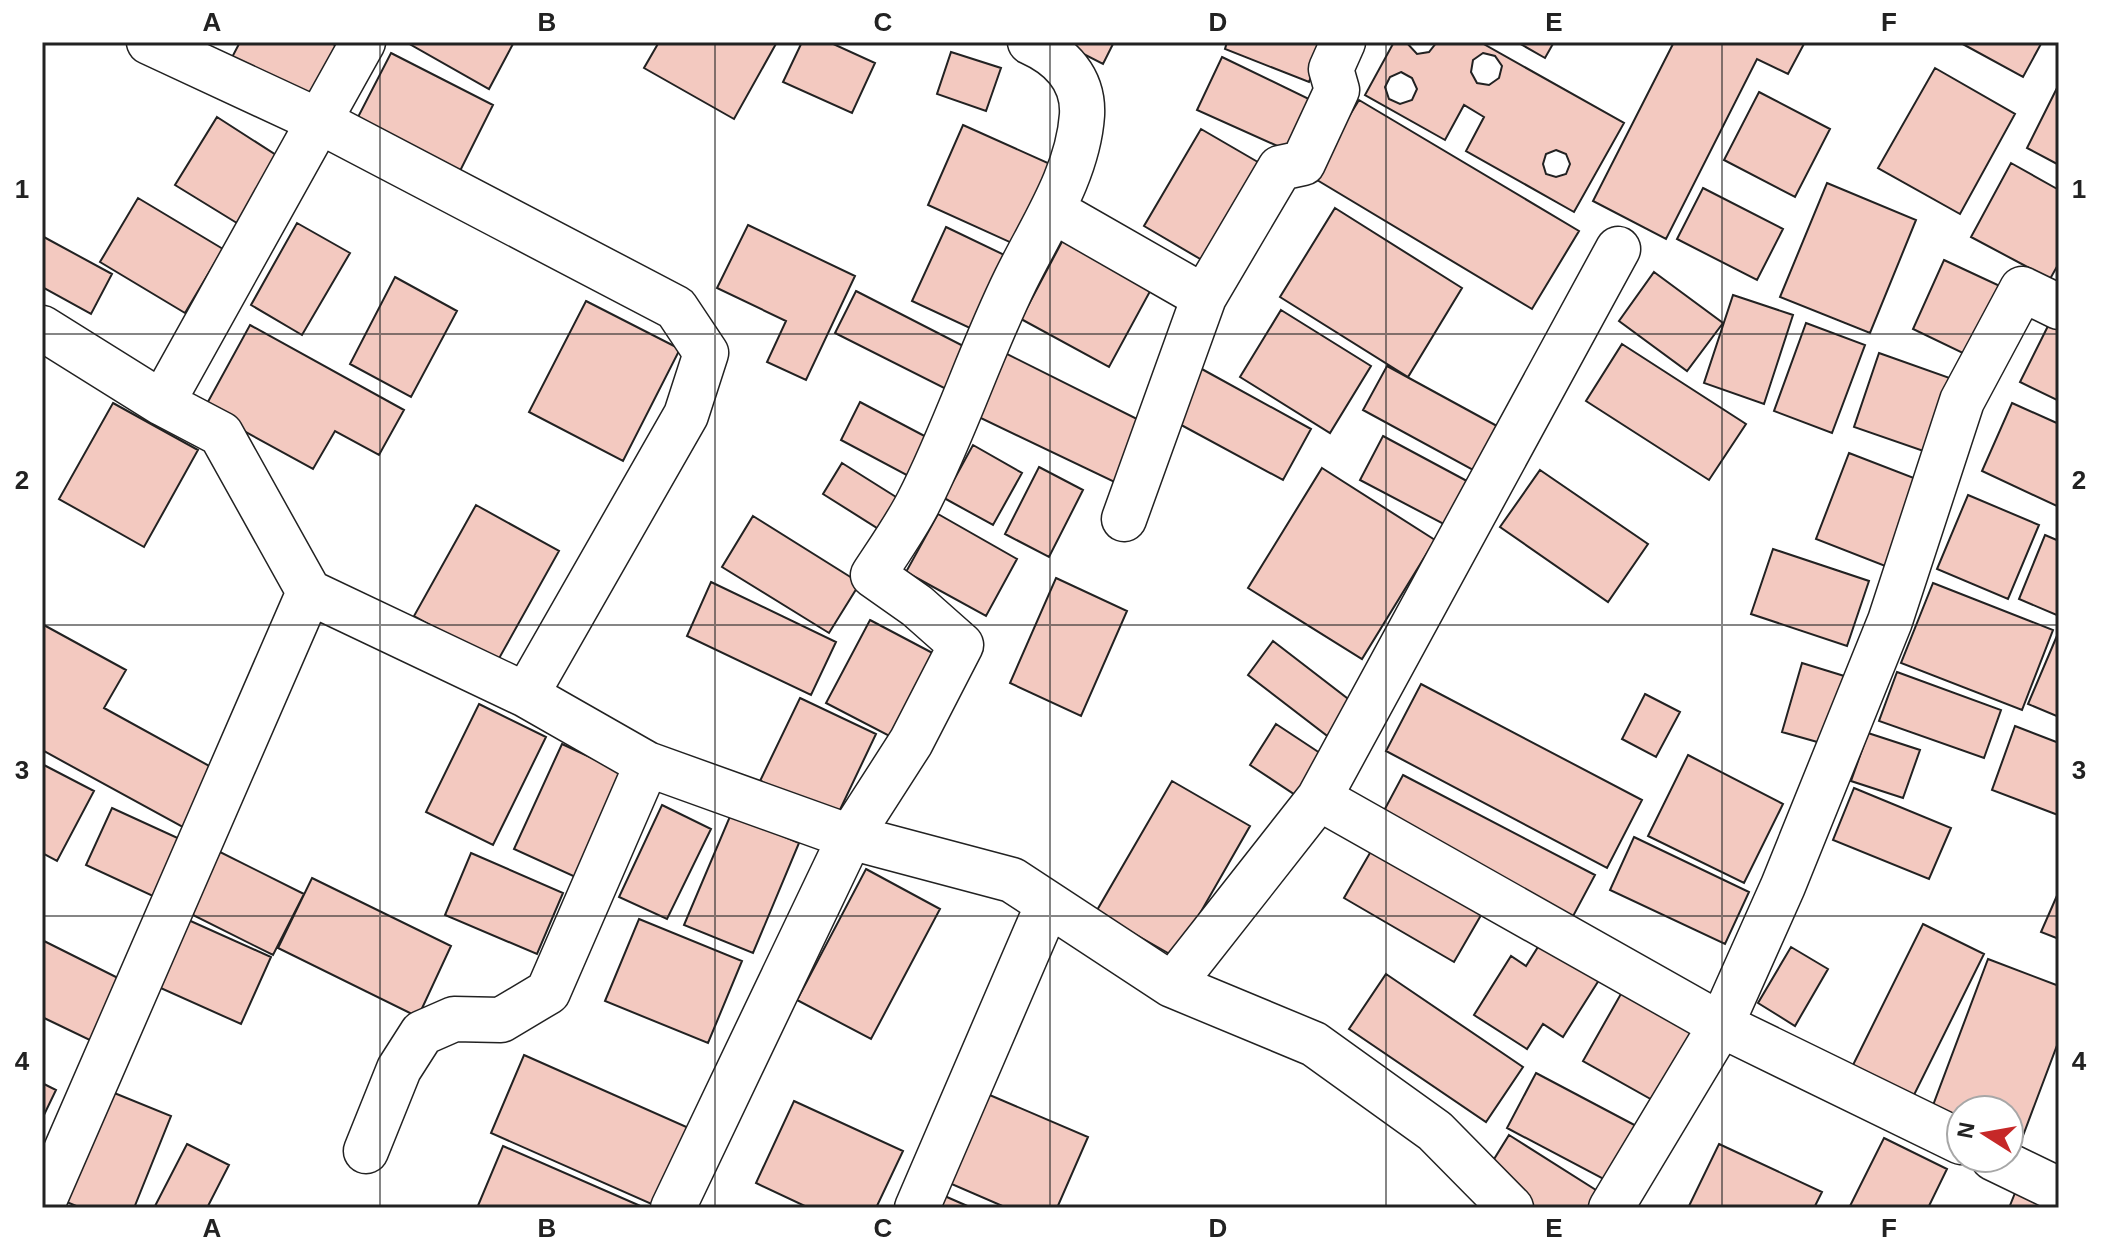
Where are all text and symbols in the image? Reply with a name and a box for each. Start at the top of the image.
text: A [203,7,222,37]
text: B [538,7,556,37]
text: C [874,7,893,37]
text: D [1209,7,1227,37]
text: E [1545,7,1563,37]
text: F [1881,7,1897,37]
text: 1 [15,174,29,204]
text: 1 [2072,174,2086,204]
text: 2 [15,465,29,495]
text: 2 [2072,465,2086,495]
text: 3 [15,755,29,785]
text: 3 [2072,755,2086,785]
text: 4 [15,1046,30,1076]
text: 4 [2072,1046,2087,1076]
north arrow [1945,1094,2025,1174]
text: N [1952,1120,1980,1140]
text: A [203,1213,222,1243]
text: B [538,1213,556,1243]
text: C [874,1213,893,1243]
text: D [1209,1213,1227,1243]
text: E [1545,1213,1563,1243]
text: F [1881,1213,1897,1243]

